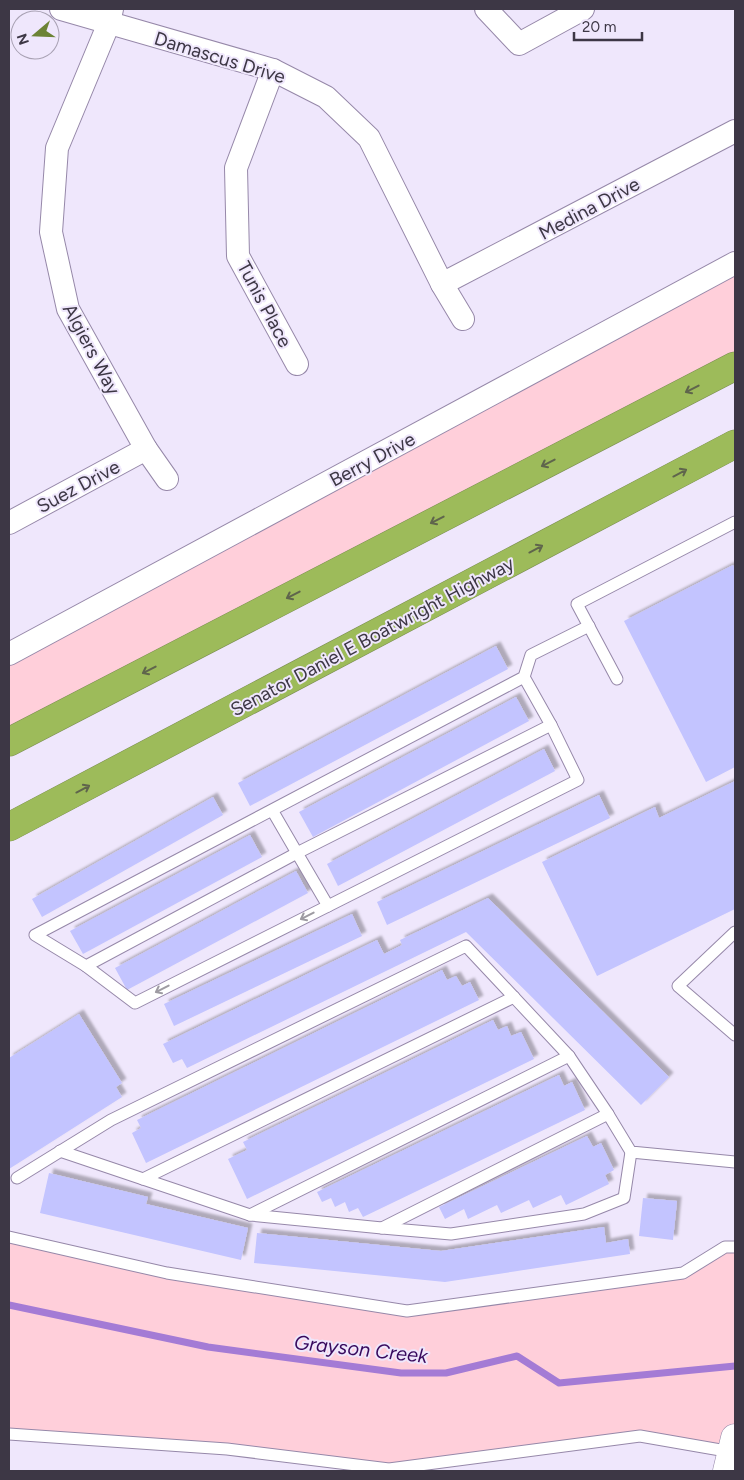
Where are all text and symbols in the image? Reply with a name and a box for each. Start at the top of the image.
north arrow [10,10,60,60]
scale bar [574,10,642,42]
text: 20 m [582,18,616,36]
street label: Damascus Drive [152,27,288,88]
text: N [13,31,33,47]
street label: Medina Drive [535,172,644,245]
street label: Tunis Place [232,257,297,351]
street label: Algiers Way [58,300,125,399]
one-way arrow [685,384,700,394]
street label: Berry Drive [326,427,419,492]
street label: Suez Drive [33,455,124,518]
one-way arrow [540,458,555,468]
one-way arrow [672,468,687,478]
one-way arrow [430,515,445,525]
one-way arrow [528,544,543,553]
street label: Senator Daniel E Boatwright Highway [226,552,518,721]
one-way arrow [286,591,301,600]
one-way arrow [142,666,157,675]
one-way arrow [75,784,90,793]
one-way arrow [300,911,315,921]
one-way arrow [155,985,170,994]
water label: Grayson Creek [293,1330,430,1368]

